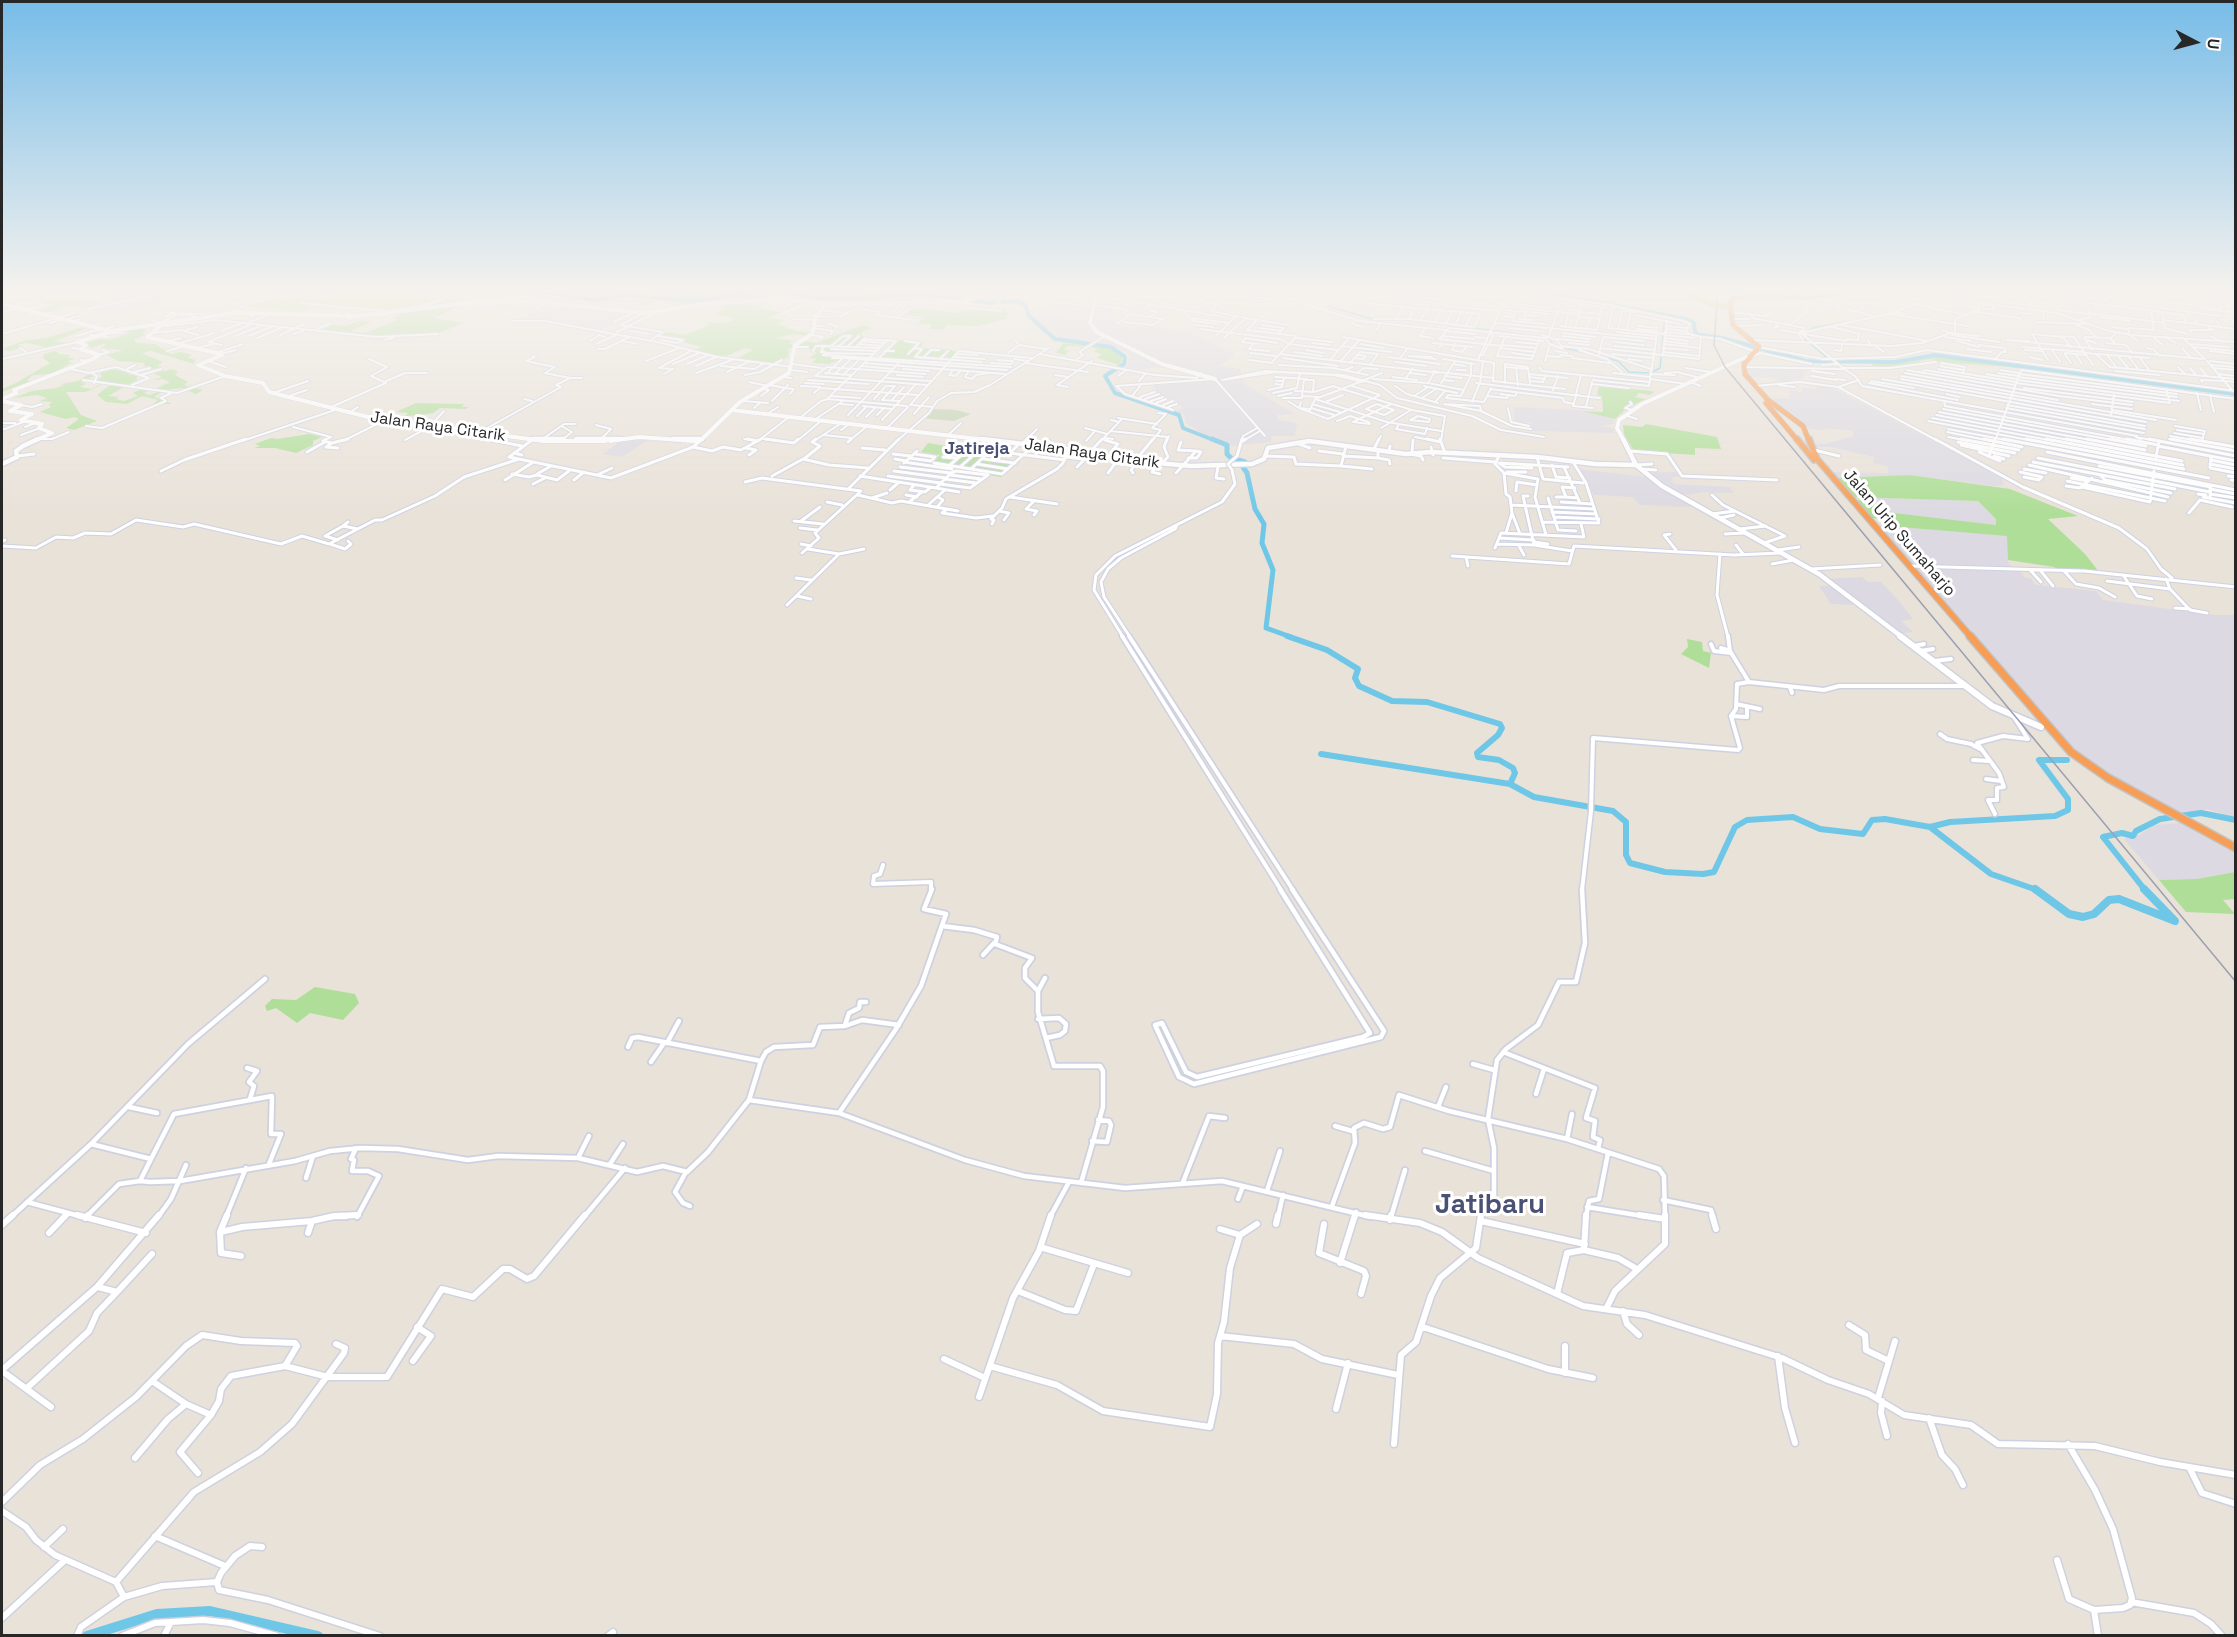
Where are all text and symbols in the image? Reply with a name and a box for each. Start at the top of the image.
north arrow [2165,12,2225,72]
text: U [2202,37,2224,50]
street label: Jalan Raya Citarik [369,408,507,446]
street label: Jalan Raya Citarik [1023,435,1161,473]
district label: Jatireja [944,438,1010,460]
street label: Jalan Urip Sumaharjo [1839,466,1959,600]
district label: Jatibaru [1435,1190,1545,1222]

